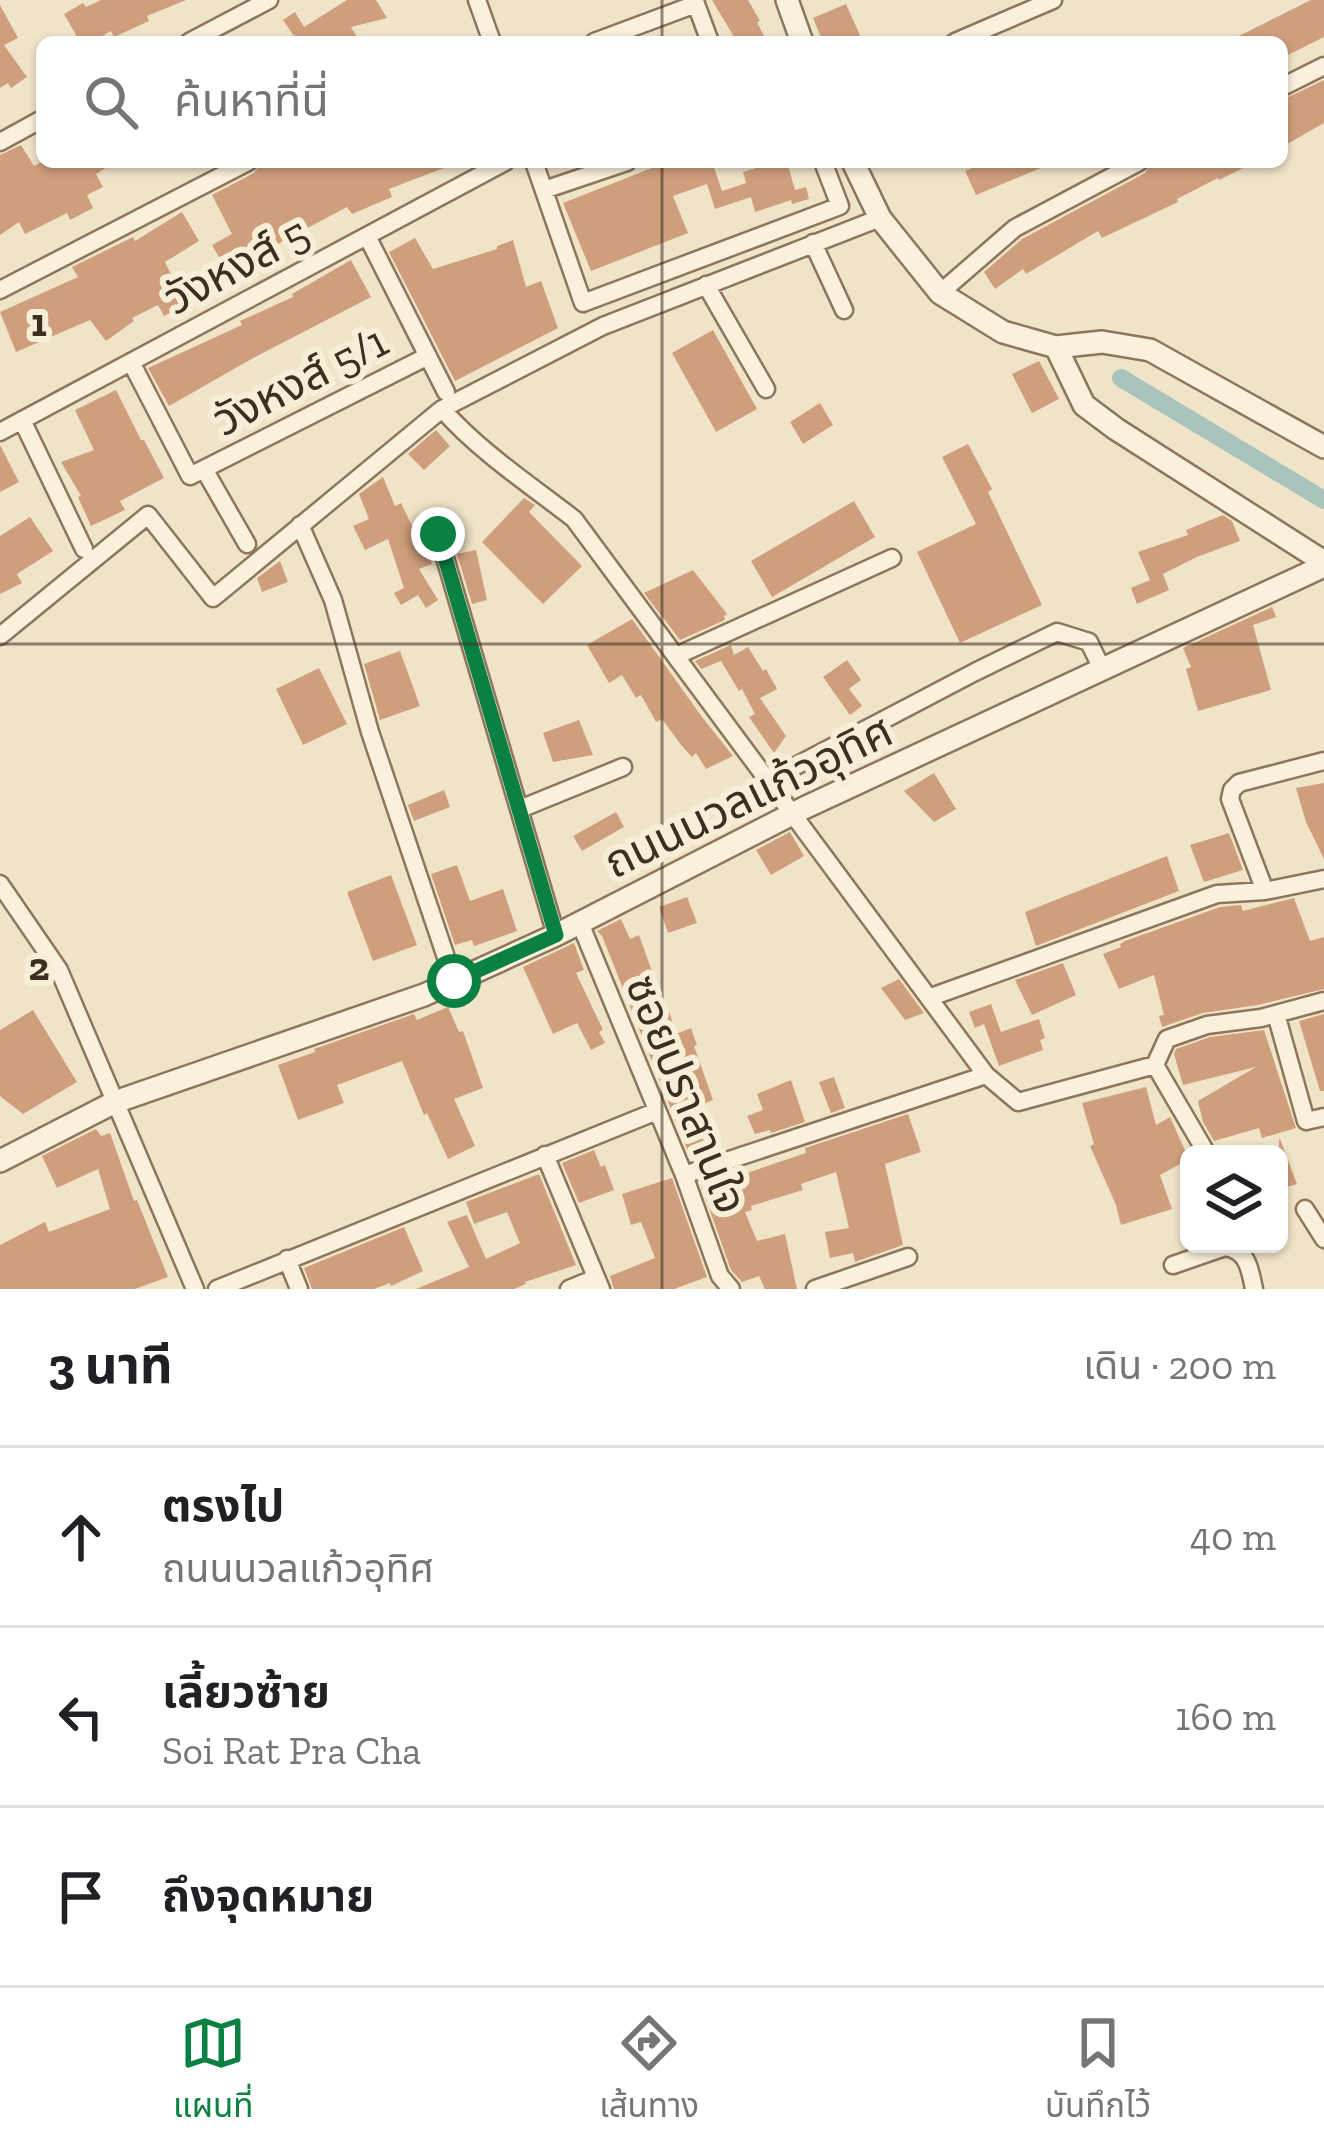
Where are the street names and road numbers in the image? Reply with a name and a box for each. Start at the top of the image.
street label: วังหงส์ 5 [155,205,318,326]
street label: วังหงส์ 5/1 [204,314,397,448]
street label: ถนนนวลแก้วอุทิศ [596,704,901,890]
street label: ซอยปราสานใจ [614,967,758,1221]

